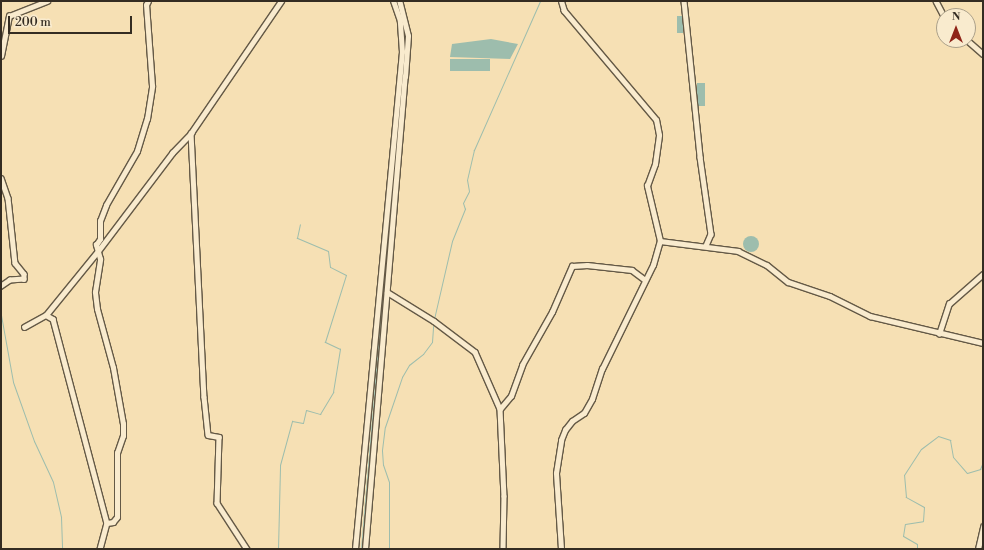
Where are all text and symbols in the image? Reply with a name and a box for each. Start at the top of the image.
scale bar [10,8,134,34]
north arrow [936,8,976,48]
text: N [952,10,960,24]
text: 200 m [15,15,51,30]

